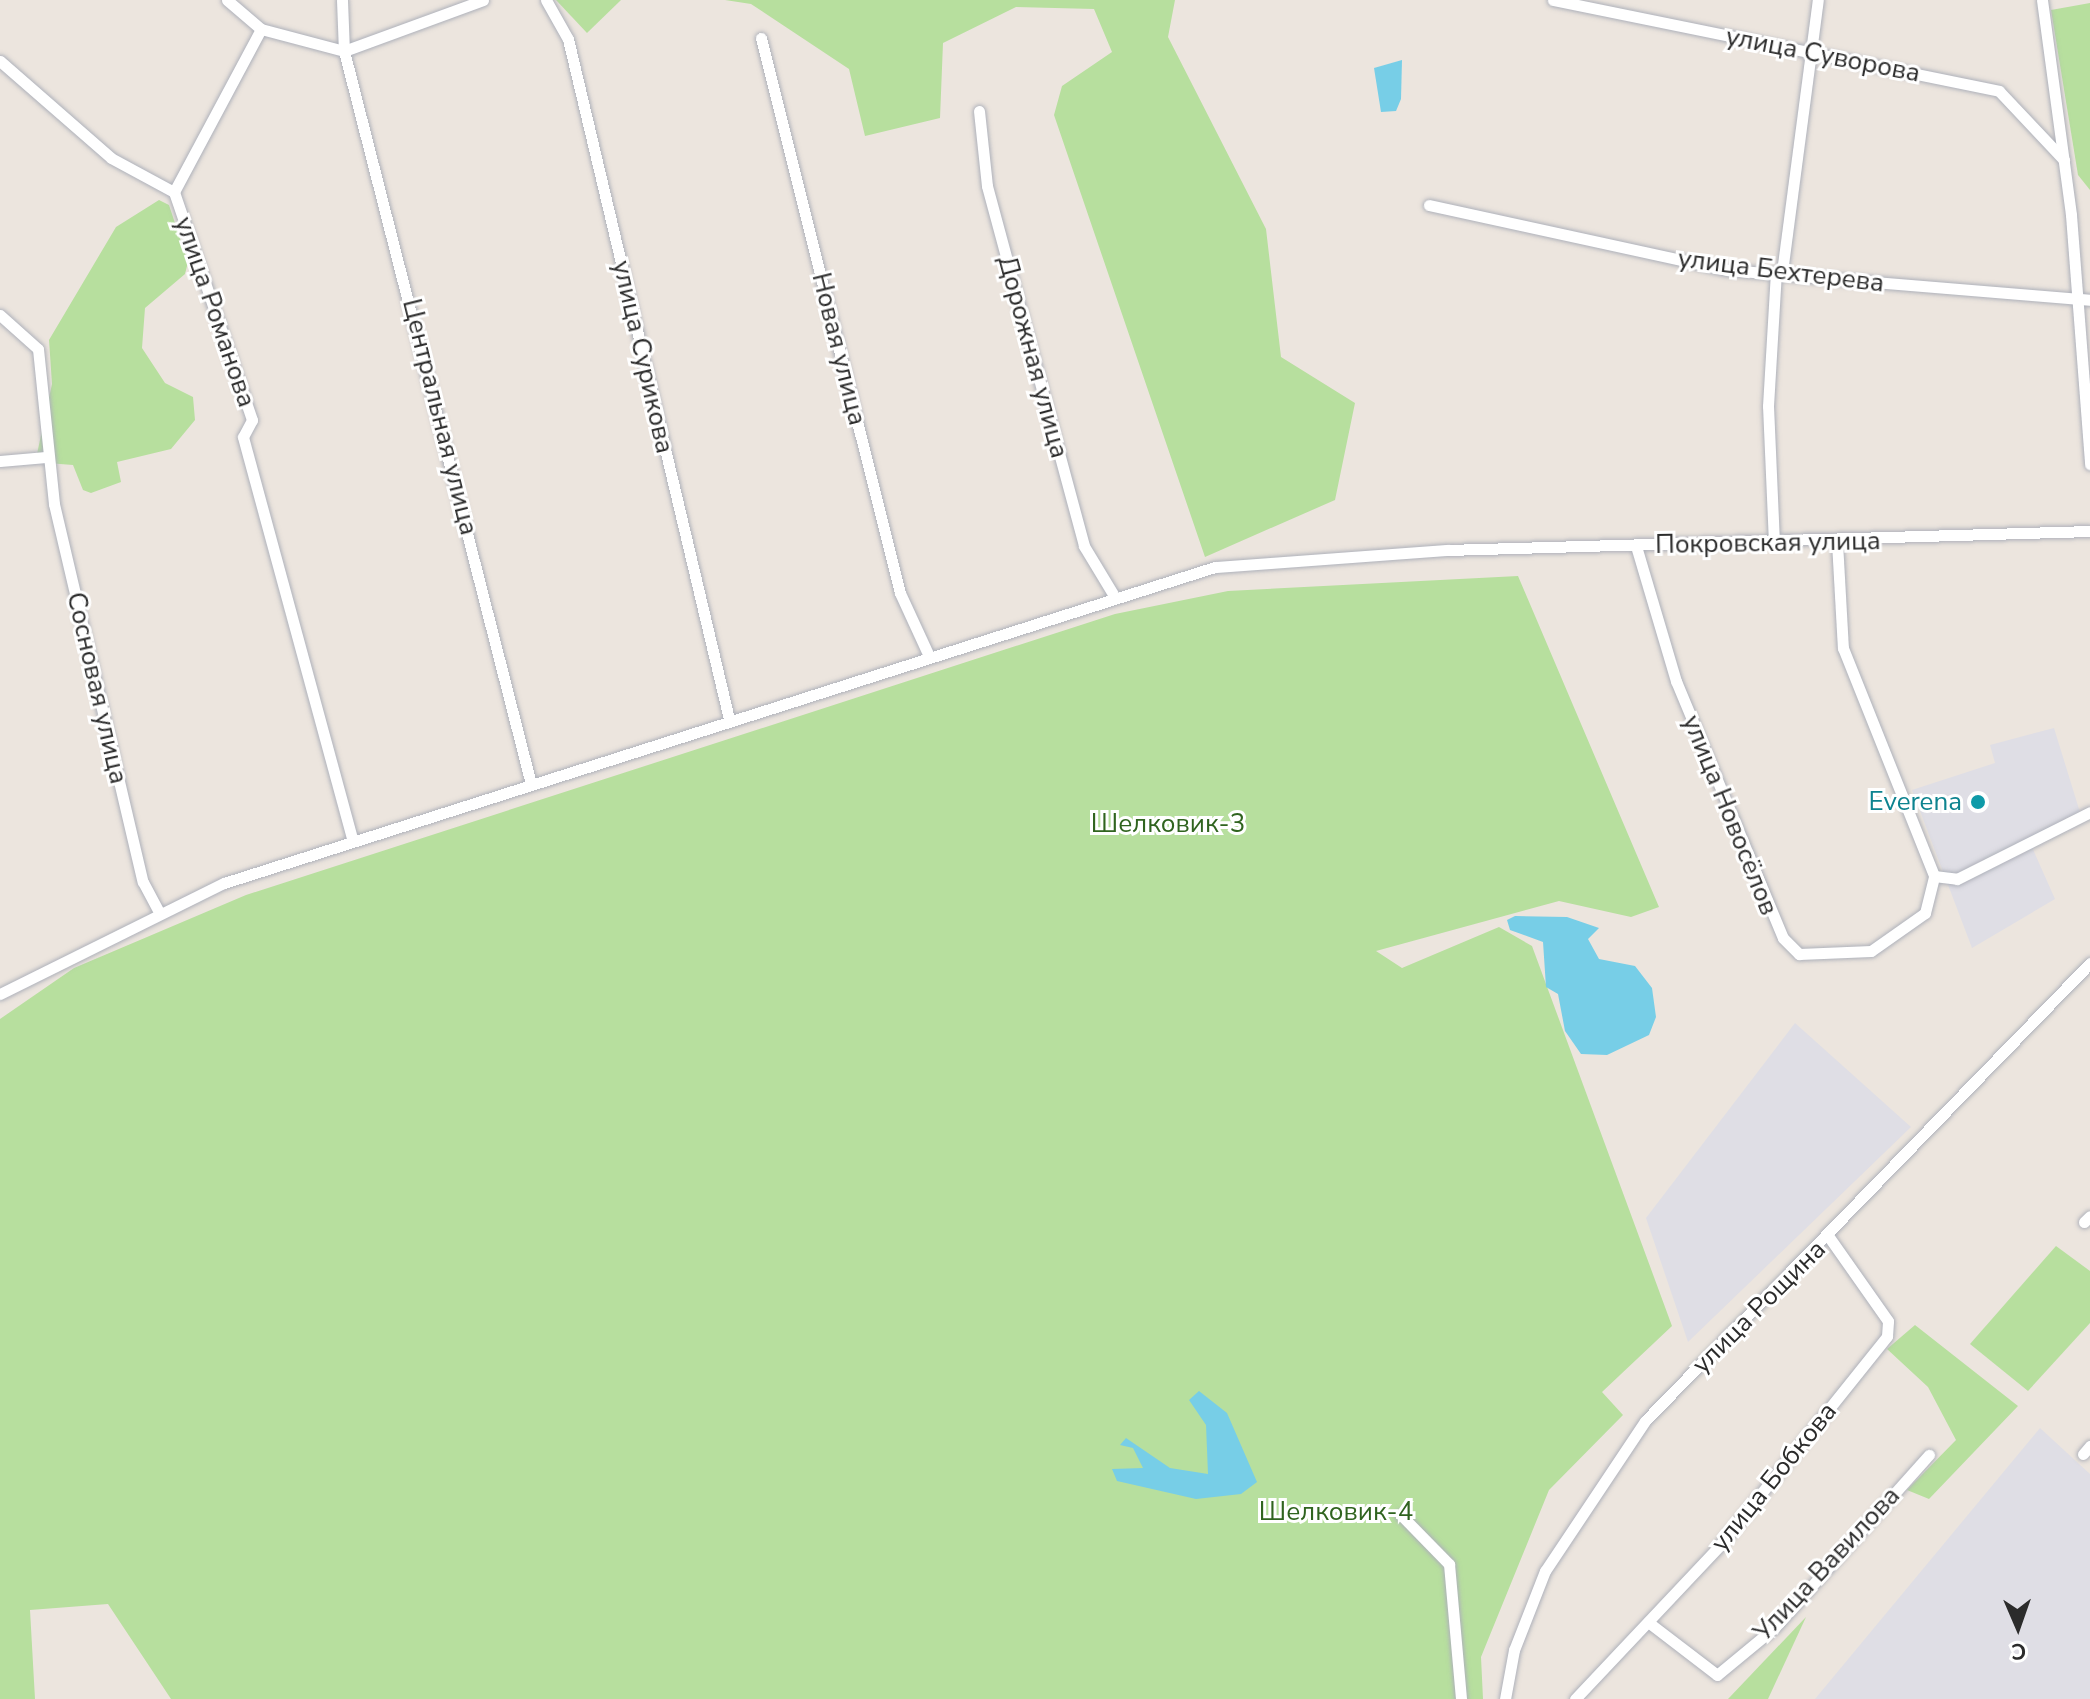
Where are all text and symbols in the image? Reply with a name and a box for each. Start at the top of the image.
street label: улица Суворова [1723,21,1923,89]
street label: улица Романова [168,213,262,411]
street label: улица Бехтерева [1676,243,1886,299]
street label: Дорожная улица [991,253,1075,461]
street label: улица Сурикова [606,257,680,457]
street label: Новая улица [805,270,873,428]
street label: Центральная улица [396,296,484,538]
street label: Покровская улица [1655,525,1881,561]
street label: Сосновая улица [60,589,134,787]
street label: улица Новосёлов [1676,710,1784,920]
place label: Everena [1869,786,1962,818]
marker: Everena [1969,793,1987,811]
park label: Шелковик-3 [1091,808,1245,840]
street label: улица Рощина [1686,1234,1832,1380]
street label: улица Бобкова [1704,1396,1844,1558]
street label: Улица Вавилова [1747,1480,1907,1648]
park label: Шелковик-4 [1259,1496,1413,1528]
north arrow [1978,1587,2058,1667]
text: С [2011,1636,2027,1666]

